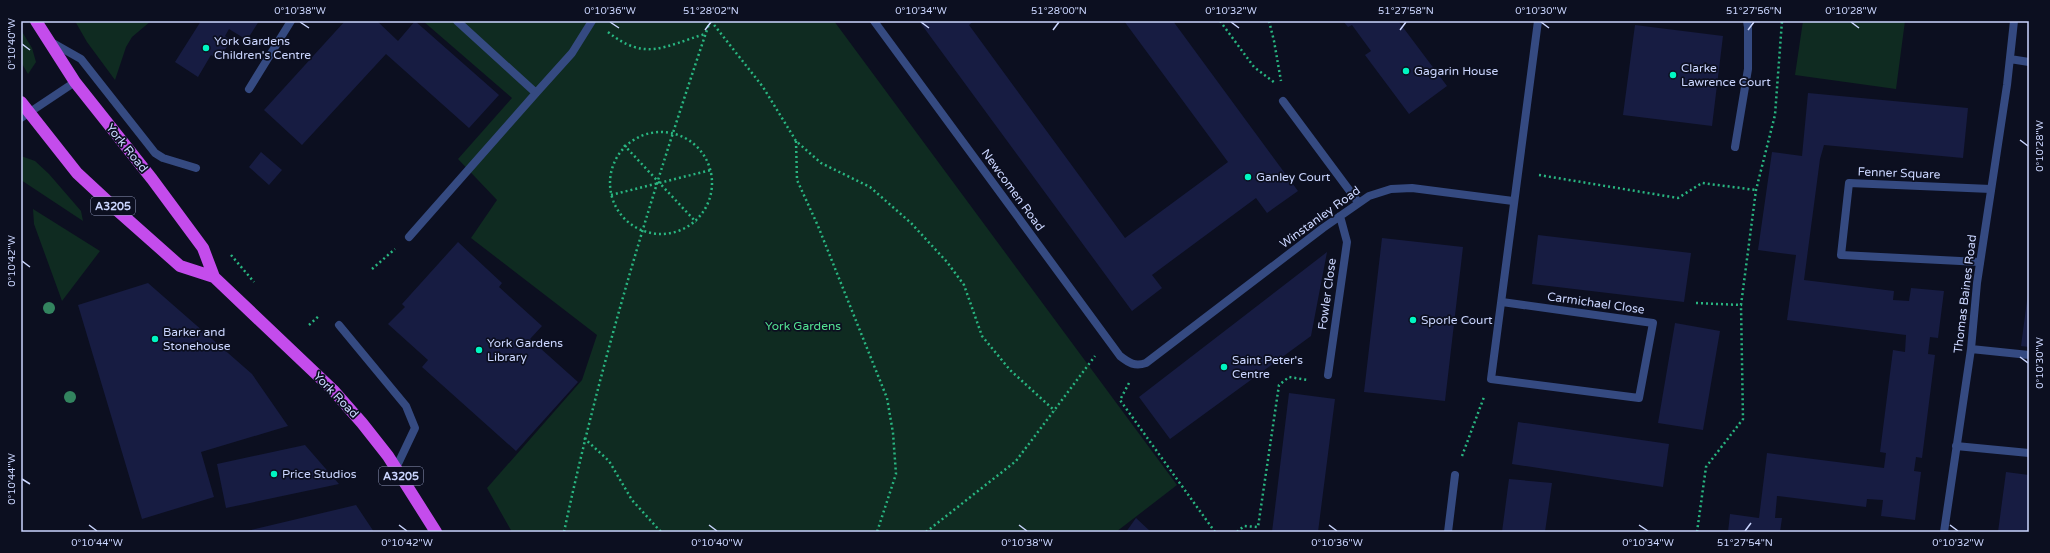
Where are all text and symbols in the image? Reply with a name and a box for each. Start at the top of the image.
text: 0°10'38"W [274,5,326,17]
text: 0°10'36"W [584,5,636,17]
text: 51°28'02"N [683,5,739,17]
text: 0°10'34"W [895,5,947,17]
text: 51°28'00"N [1031,5,1087,17]
text: 0°10'32"W [1205,5,1257,17]
text: 51°27'58"N [1378,5,1434,17]
text: 0°10'30"W [1515,5,1567,17]
text: 51°27'56"N [1726,5,1782,17]
text: 0°10'28"W [1825,5,1877,17]
text: 0°10'40"W [6,18,18,70]
place label: York Gardens Children's Centre [214,34,311,62]
marker: York Gardens Children's Centre [201,43,211,53]
place label: Clarke Lawrence Court [1681,61,1771,89]
place label: Gagarin House [1414,64,1498,78]
marker: Gagarin House [1401,66,1411,76]
marker: Clarke Lawrence Court [1668,70,1678,80]
text: 0°10'28"W [2034,120,2046,172]
street label: York Road [103,121,151,175]
street label: Newcomen Road [979,146,1047,234]
street label: Fenner Square [1857,165,1941,181]
place label: Ganley Court [1256,170,1331,184]
marker: Ganley Court [1243,172,1253,182]
street label: Winstanley Road [1277,183,1363,251]
road number: A3205 [91,197,135,215]
street label: Thomas Baines Road [1951,234,1979,354]
text: 0°10'42"W [6,235,18,287]
street label: Fowler Close [1315,257,1339,331]
street label: Carmichael Close [1546,289,1646,317]
place label: Sporle Court [1421,313,1493,327]
marker: Sporle Court [1408,315,1418,325]
park label: York Gardens [765,319,841,333]
place label: Barker and Stonehouse [163,325,231,353]
marker: Barker and Stonehouse [150,334,160,344]
place label: York Gardens Library [487,336,563,364]
text: 0°10'30"W [2034,337,2046,389]
marker: York Gardens Library [474,345,484,355]
place label: Saint Peter's Centre [1232,353,1303,381]
marker: Saint Peter's Centre [1219,362,1229,372]
street label: York Road [311,369,361,421]
text: 0°10'44"W [6,453,18,505]
place label: Price Studios [282,467,357,481]
road number: A3205 [379,467,423,485]
marker: Price Studios [269,469,279,479]
text: 0°10'44"W [71,537,123,549]
text: 0°10'42"W [381,537,433,549]
text: 0°10'40"W [691,537,743,549]
text: 0°10'38"W [1001,537,1053,549]
text: 0°10'36"W [1311,537,1363,549]
text: 0°10'34"W [1622,537,1674,549]
text: 51°27'54"N [1717,537,1773,549]
text: 0°10'32"W [1932,537,1984,549]

